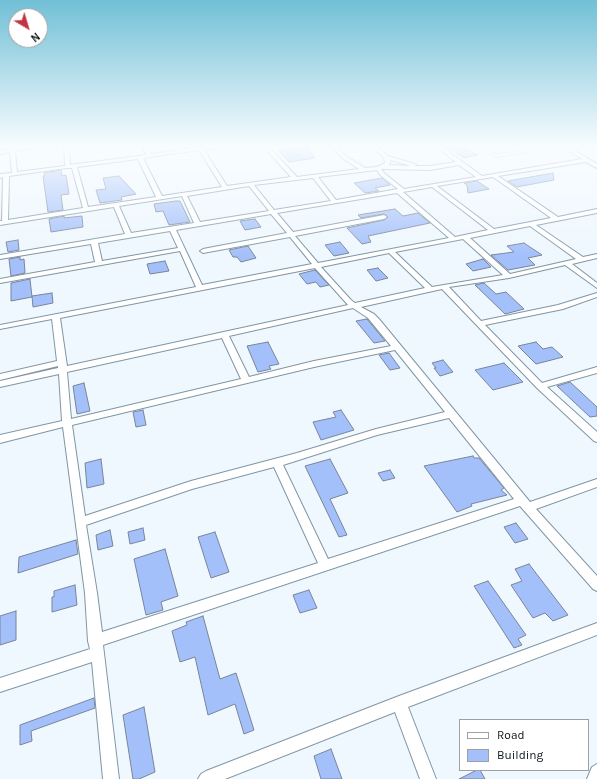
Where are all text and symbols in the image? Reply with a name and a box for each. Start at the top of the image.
north arrow [8,8,48,48]
text: N [28,30,42,45]
legend [459,719,589,771]
text: Road [497,728,525,742]
text: Building [497,748,543,762]

